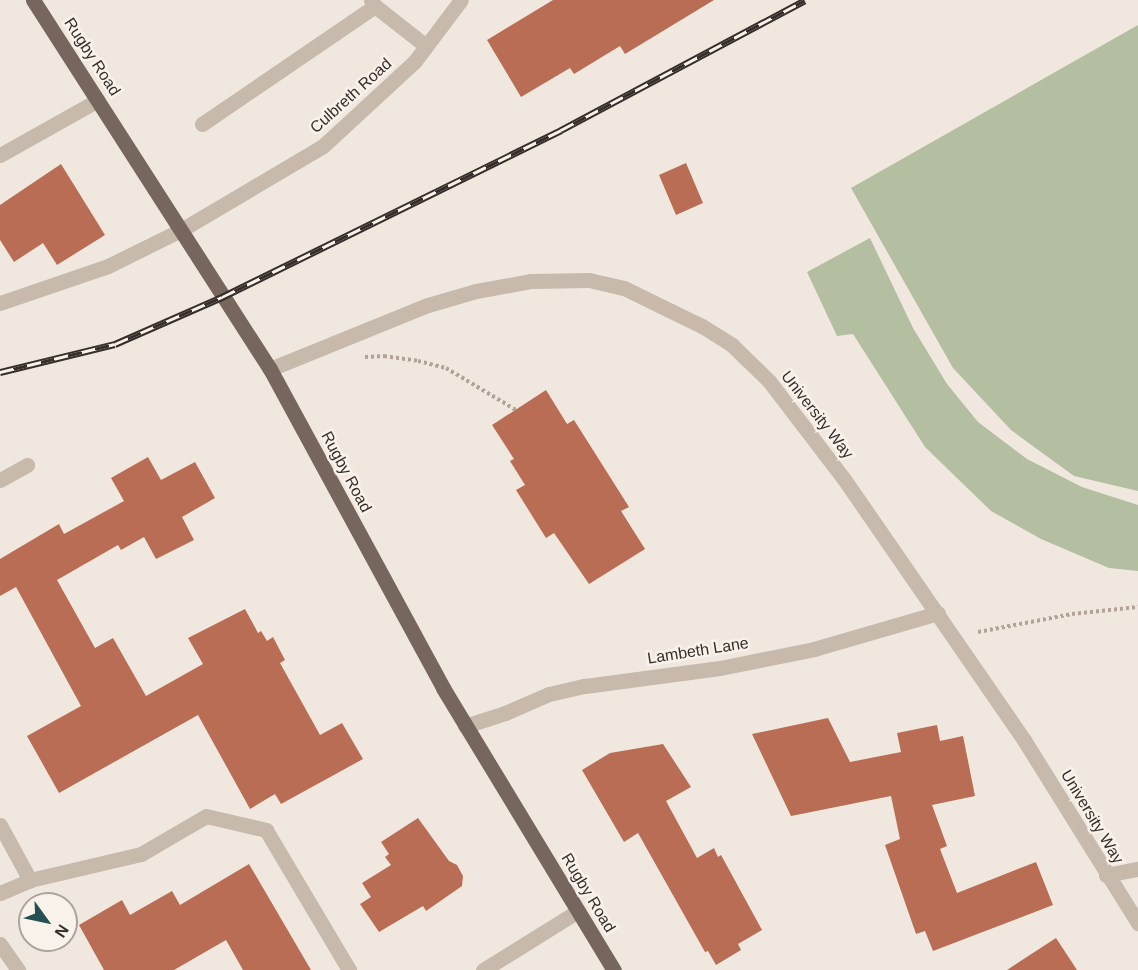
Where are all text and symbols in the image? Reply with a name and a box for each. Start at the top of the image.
street label: Rugby Road [60,14,124,100]
street label: Culbreth Road [306,54,396,138]
street label: University Way [777,367,857,463]
street label: Rugby Road [317,428,375,516]
street label: Lambeth Lane [646,634,750,668]
street label: University Way [1056,767,1128,867]
street label: Rugby Road [557,850,619,936]
north arrow [18,892,78,952]
text: N [52,922,72,940]

